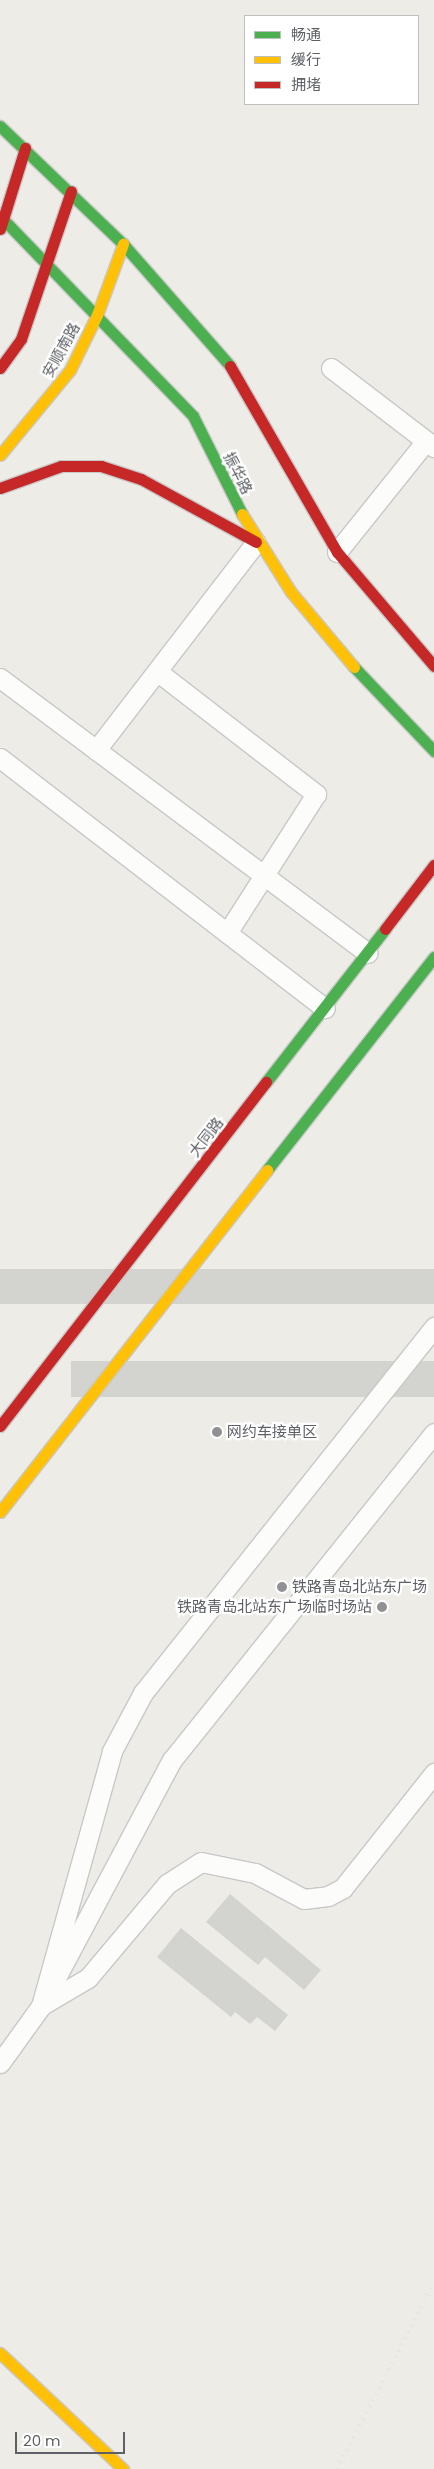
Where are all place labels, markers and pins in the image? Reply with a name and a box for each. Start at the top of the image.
place label: 网约车接单区 [227,1423,317,1441]
marker: 网约车接单区 [211,1426,223,1438]
place label: 铁路青岛北站东广场 [292,1578,427,1596]
marker: 铁路青岛北站东广场 [276,1581,288,1593]
place label: 铁路青岛北站东广场临时场站 [177,1598,372,1616]
marker: 铁路青岛北站东广场临时场站 [376,1601,388,1613]

